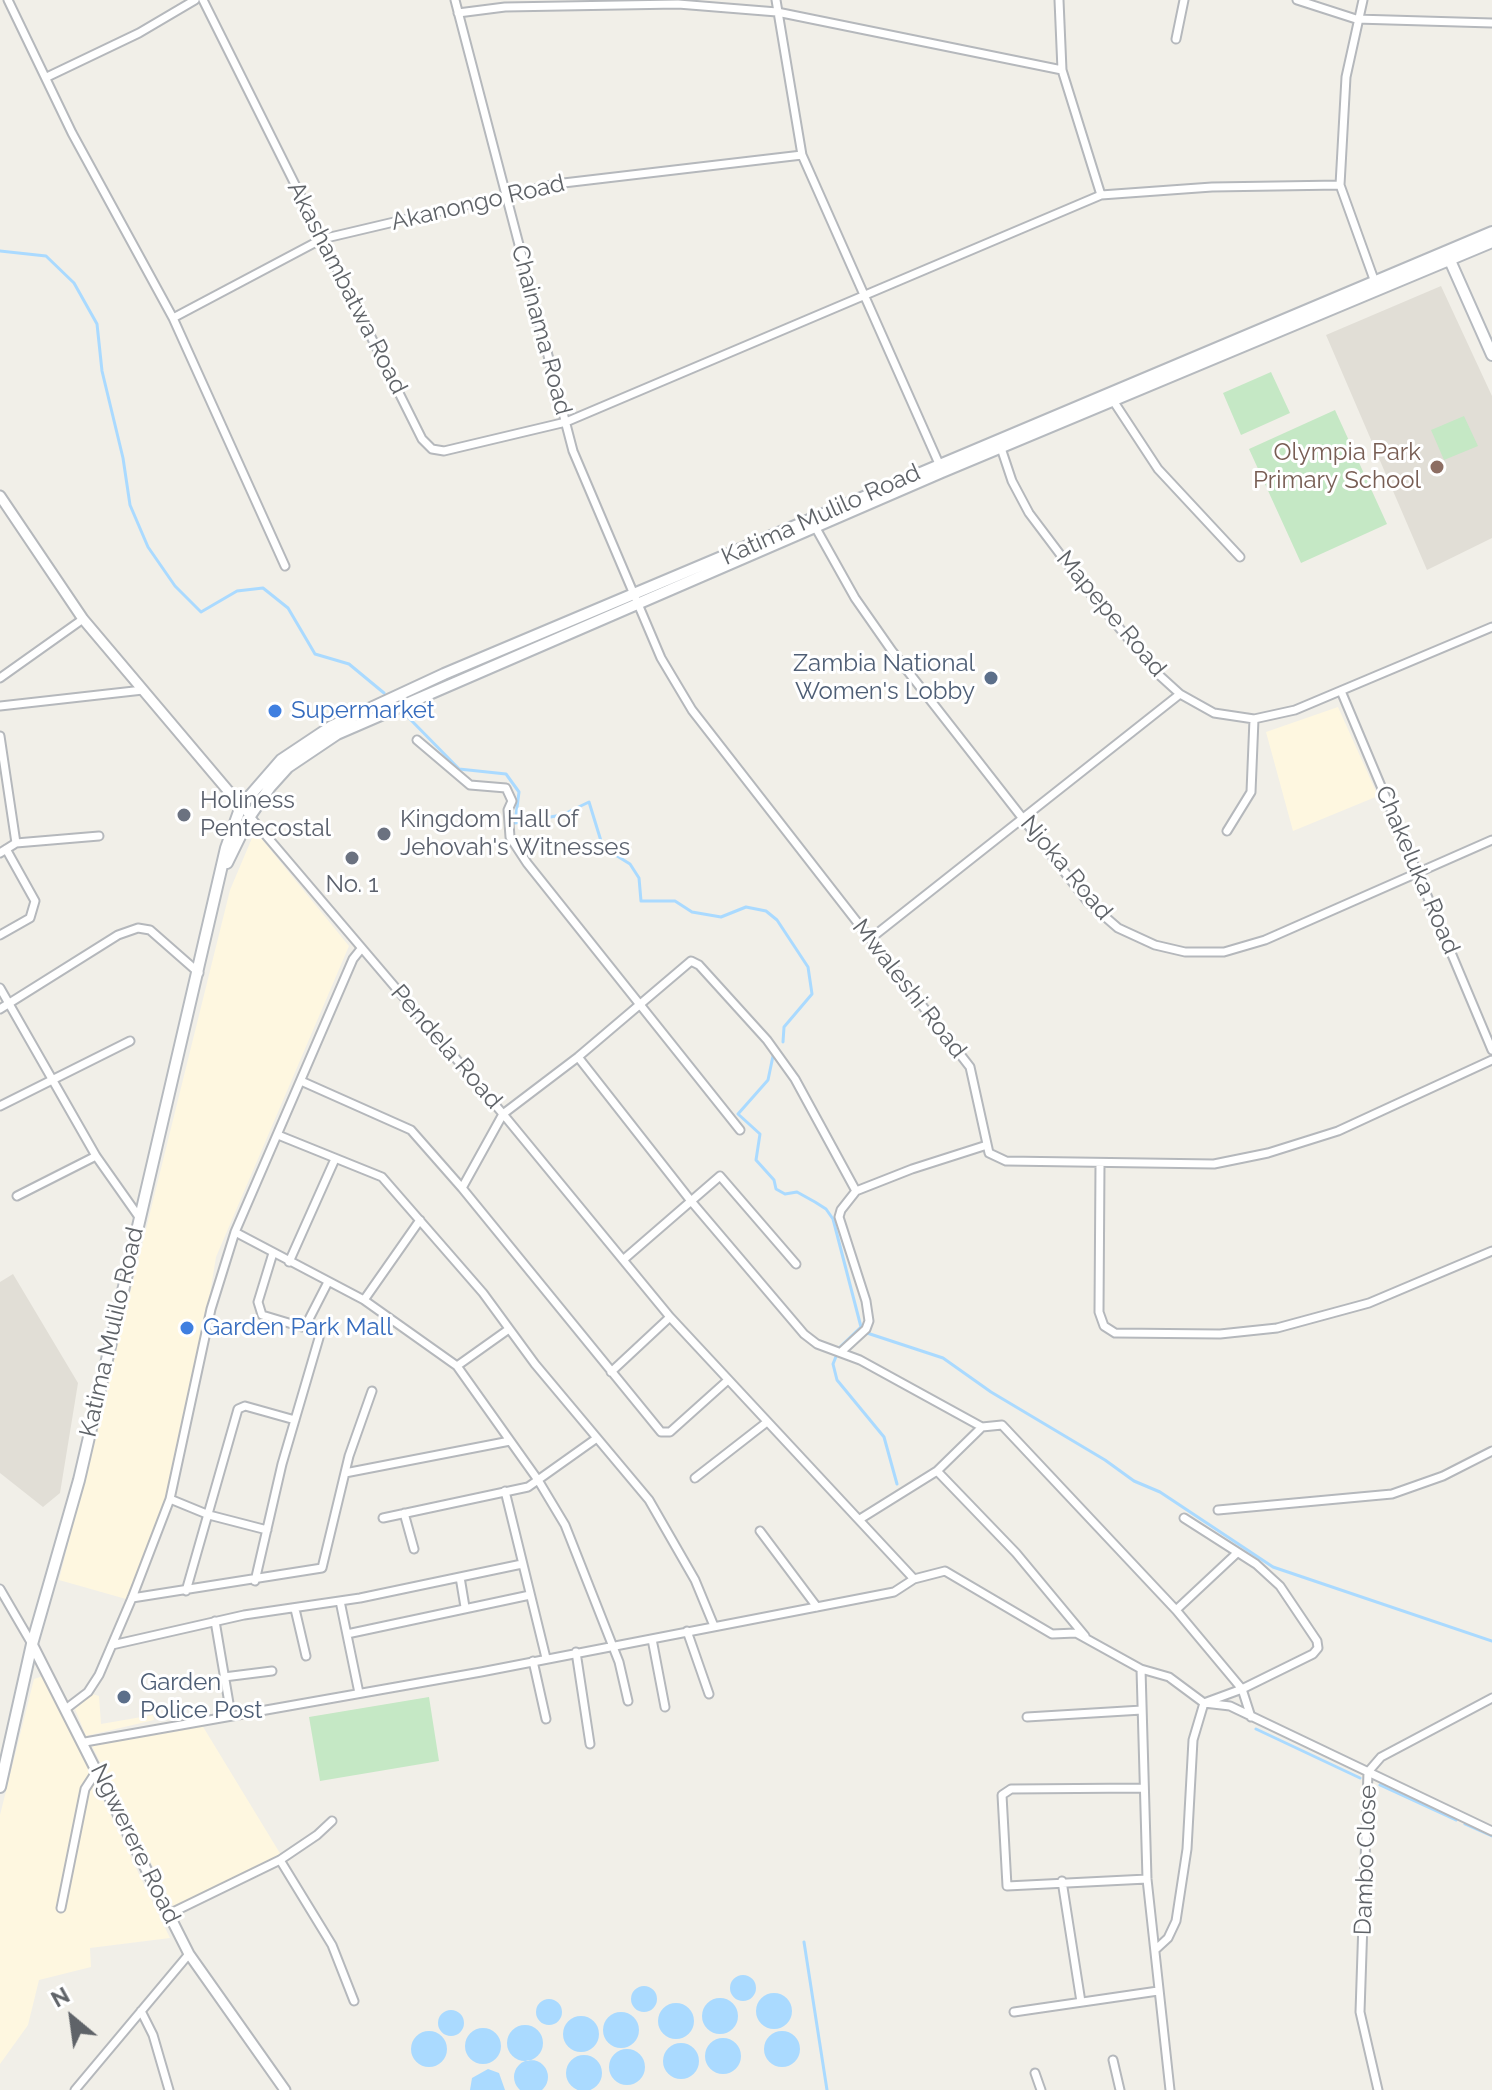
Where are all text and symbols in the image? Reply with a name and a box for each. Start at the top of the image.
street label: Akanongo Road [389,169,567,237]
street label: Akashambatwa Road [281,177,413,399]
street label: Chainama Road [504,242,578,418]
place label: Olympia Park Primary School [1253,439,1421,495]
street label: Katima Mulilo Road [717,458,925,572]
marker: Olympia Park Primary School [1428,458,1446,476]
street label: Mapepe Road [1050,545,1172,683]
place label: Zambia National Women's Lobby [793,650,975,706]
marker: Zambia National Women's Lobby [982,669,1000,687]
place label: Supermarket [291,697,435,725]
marker: Supermarket [266,702,284,720]
street label: Chakeluka Road [1369,782,1465,958]
place label: Holiness Pentecostal [200,787,331,843]
marker: Holiness Pentecostal [175,806,193,824]
place label: Kingdom Hall of Jehovah's Witnesses [400,806,630,862]
street label: Njoka Road [1014,810,1118,926]
marker: Kingdom Hall of Jehovah's Witnesses [375,825,393,843]
marker: No. 1 [343,849,361,867]
place label: No. 1 [325,871,379,899]
street label: Mwaleshi Road [846,914,972,1064]
street label: Pendela Road [384,979,508,1115]
street label: Katima Mulilo Road [74,1224,150,1440]
place label: Garden Park Mall [203,1314,393,1342]
marker: Garden Park Mall [178,1319,196,1337]
place label: Garden Police Post [140,1669,263,1725]
marker: Garden Police Post [115,1688,133,1706]
street label: Ngwerere Road [84,1759,186,1929]
street label: Dambo Close [1349,1784,1383,1936]
north arrow [32,1978,112,2058]
text: N [47,1982,74,2012]

